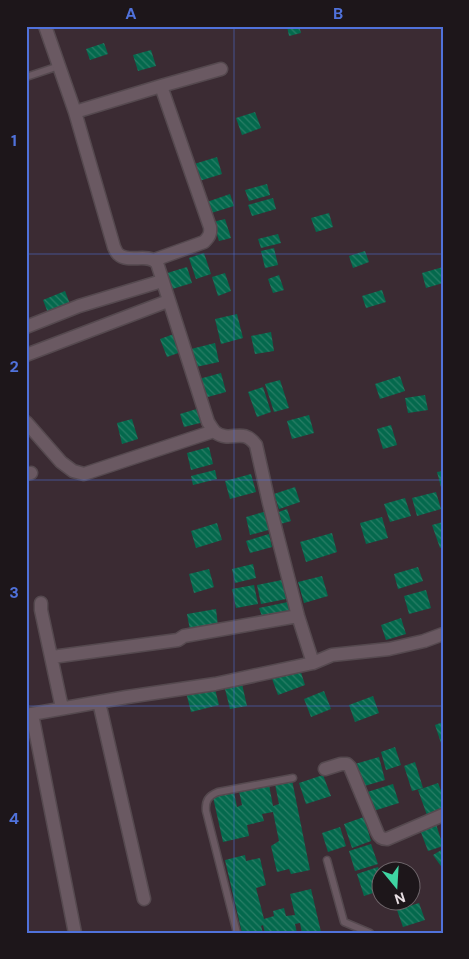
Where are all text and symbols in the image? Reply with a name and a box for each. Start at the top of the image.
text: A [125,3,137,24]
text: B [333,3,343,24]
text: 1 [11,130,17,151]
text: 2 [9,356,19,377]
text: 3 [9,582,19,603]
text: 4 [9,808,19,829]
north arrow [372,862,422,912]
text: N [392,888,408,909]

